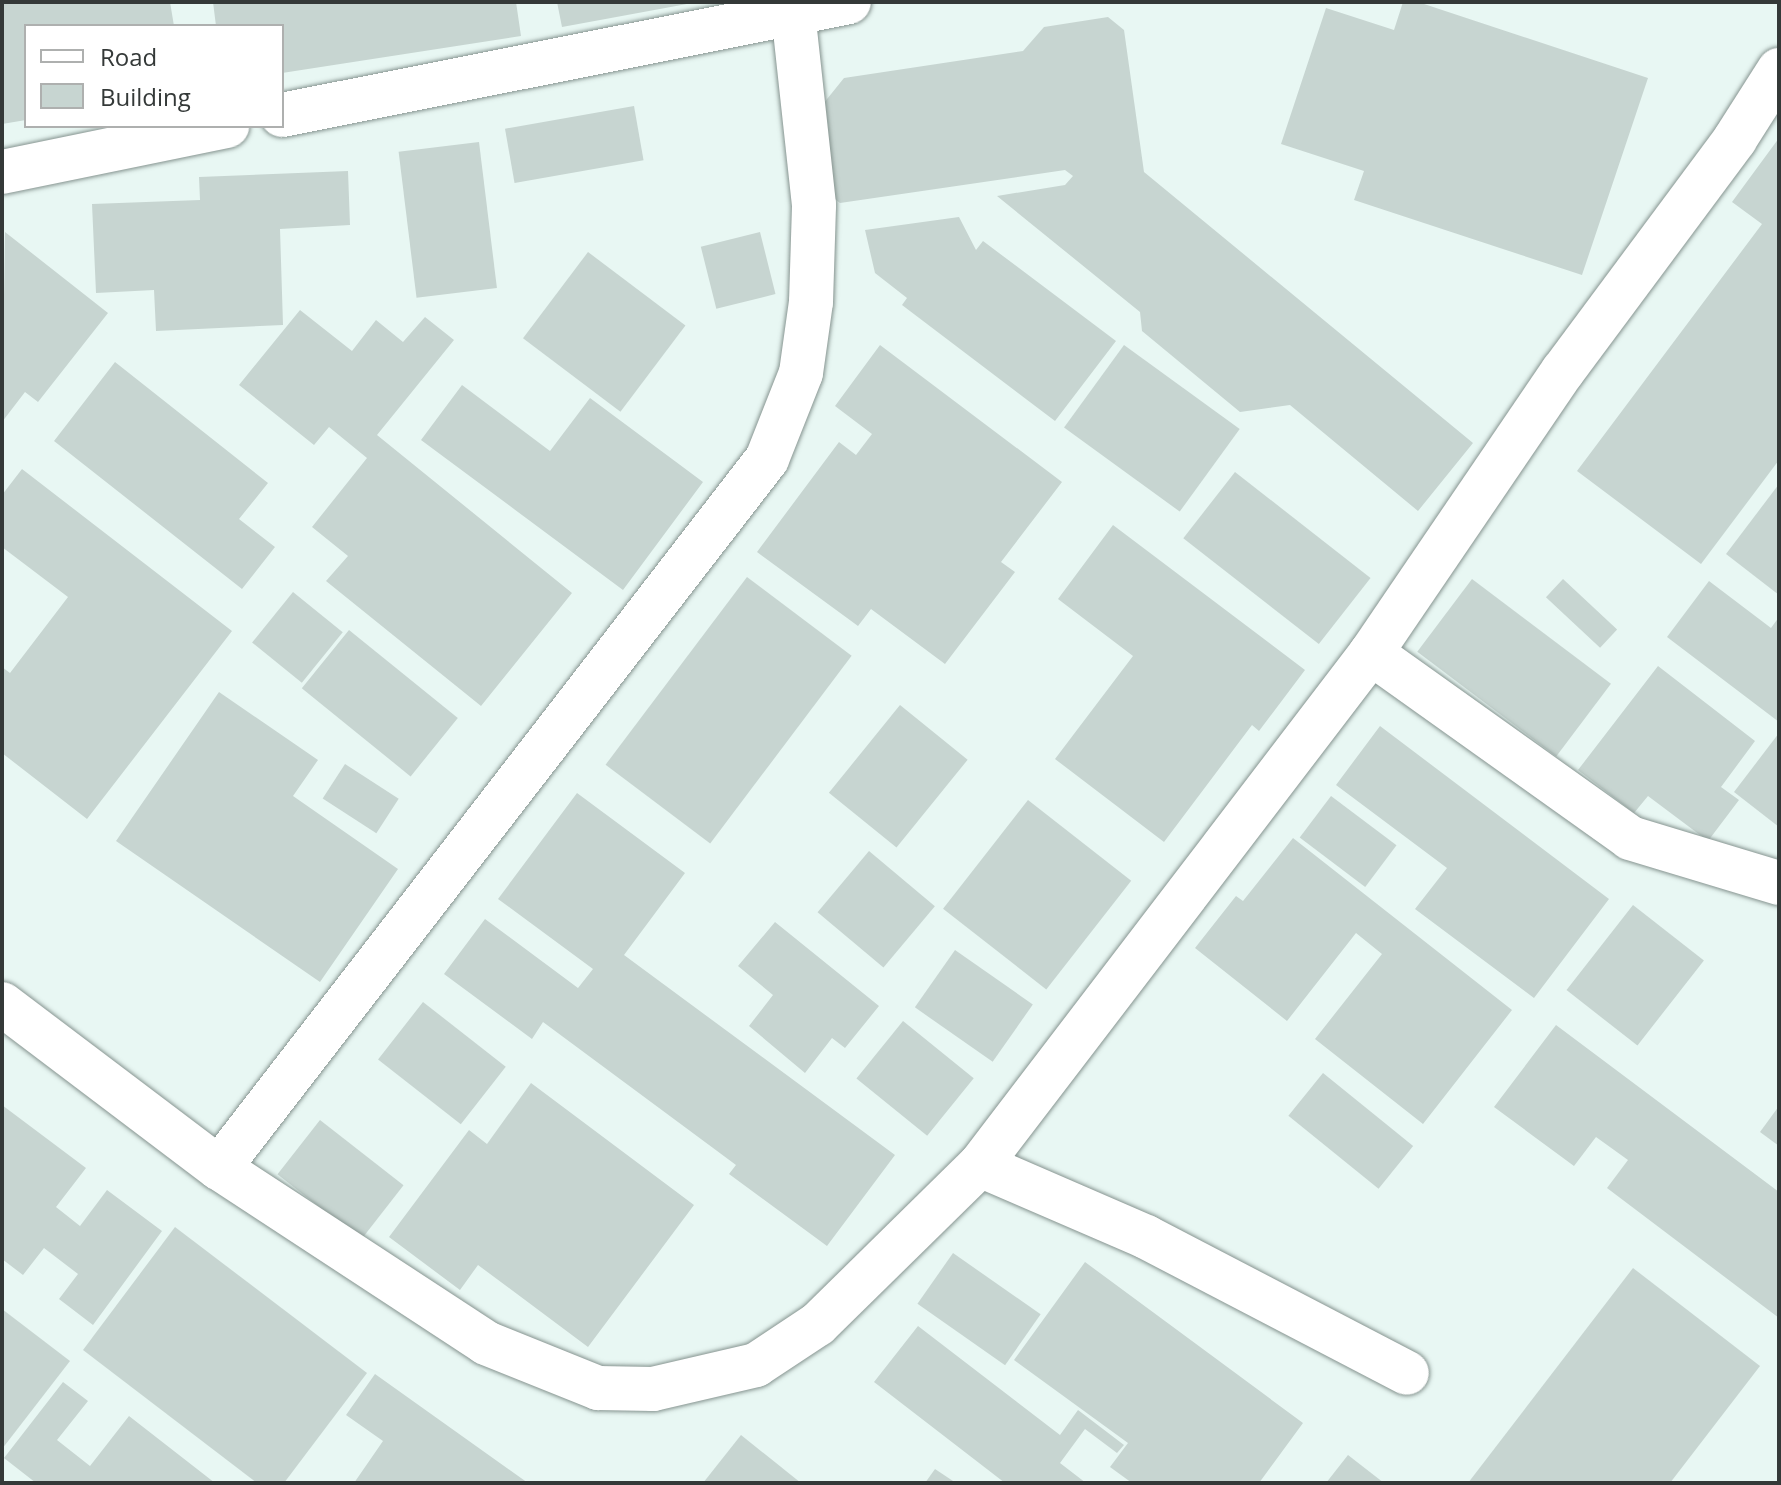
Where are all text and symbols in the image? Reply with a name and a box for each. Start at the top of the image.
legend [24,24,284,128]
text: Road [100,40,157,73]
text: Building [100,80,191,113]

